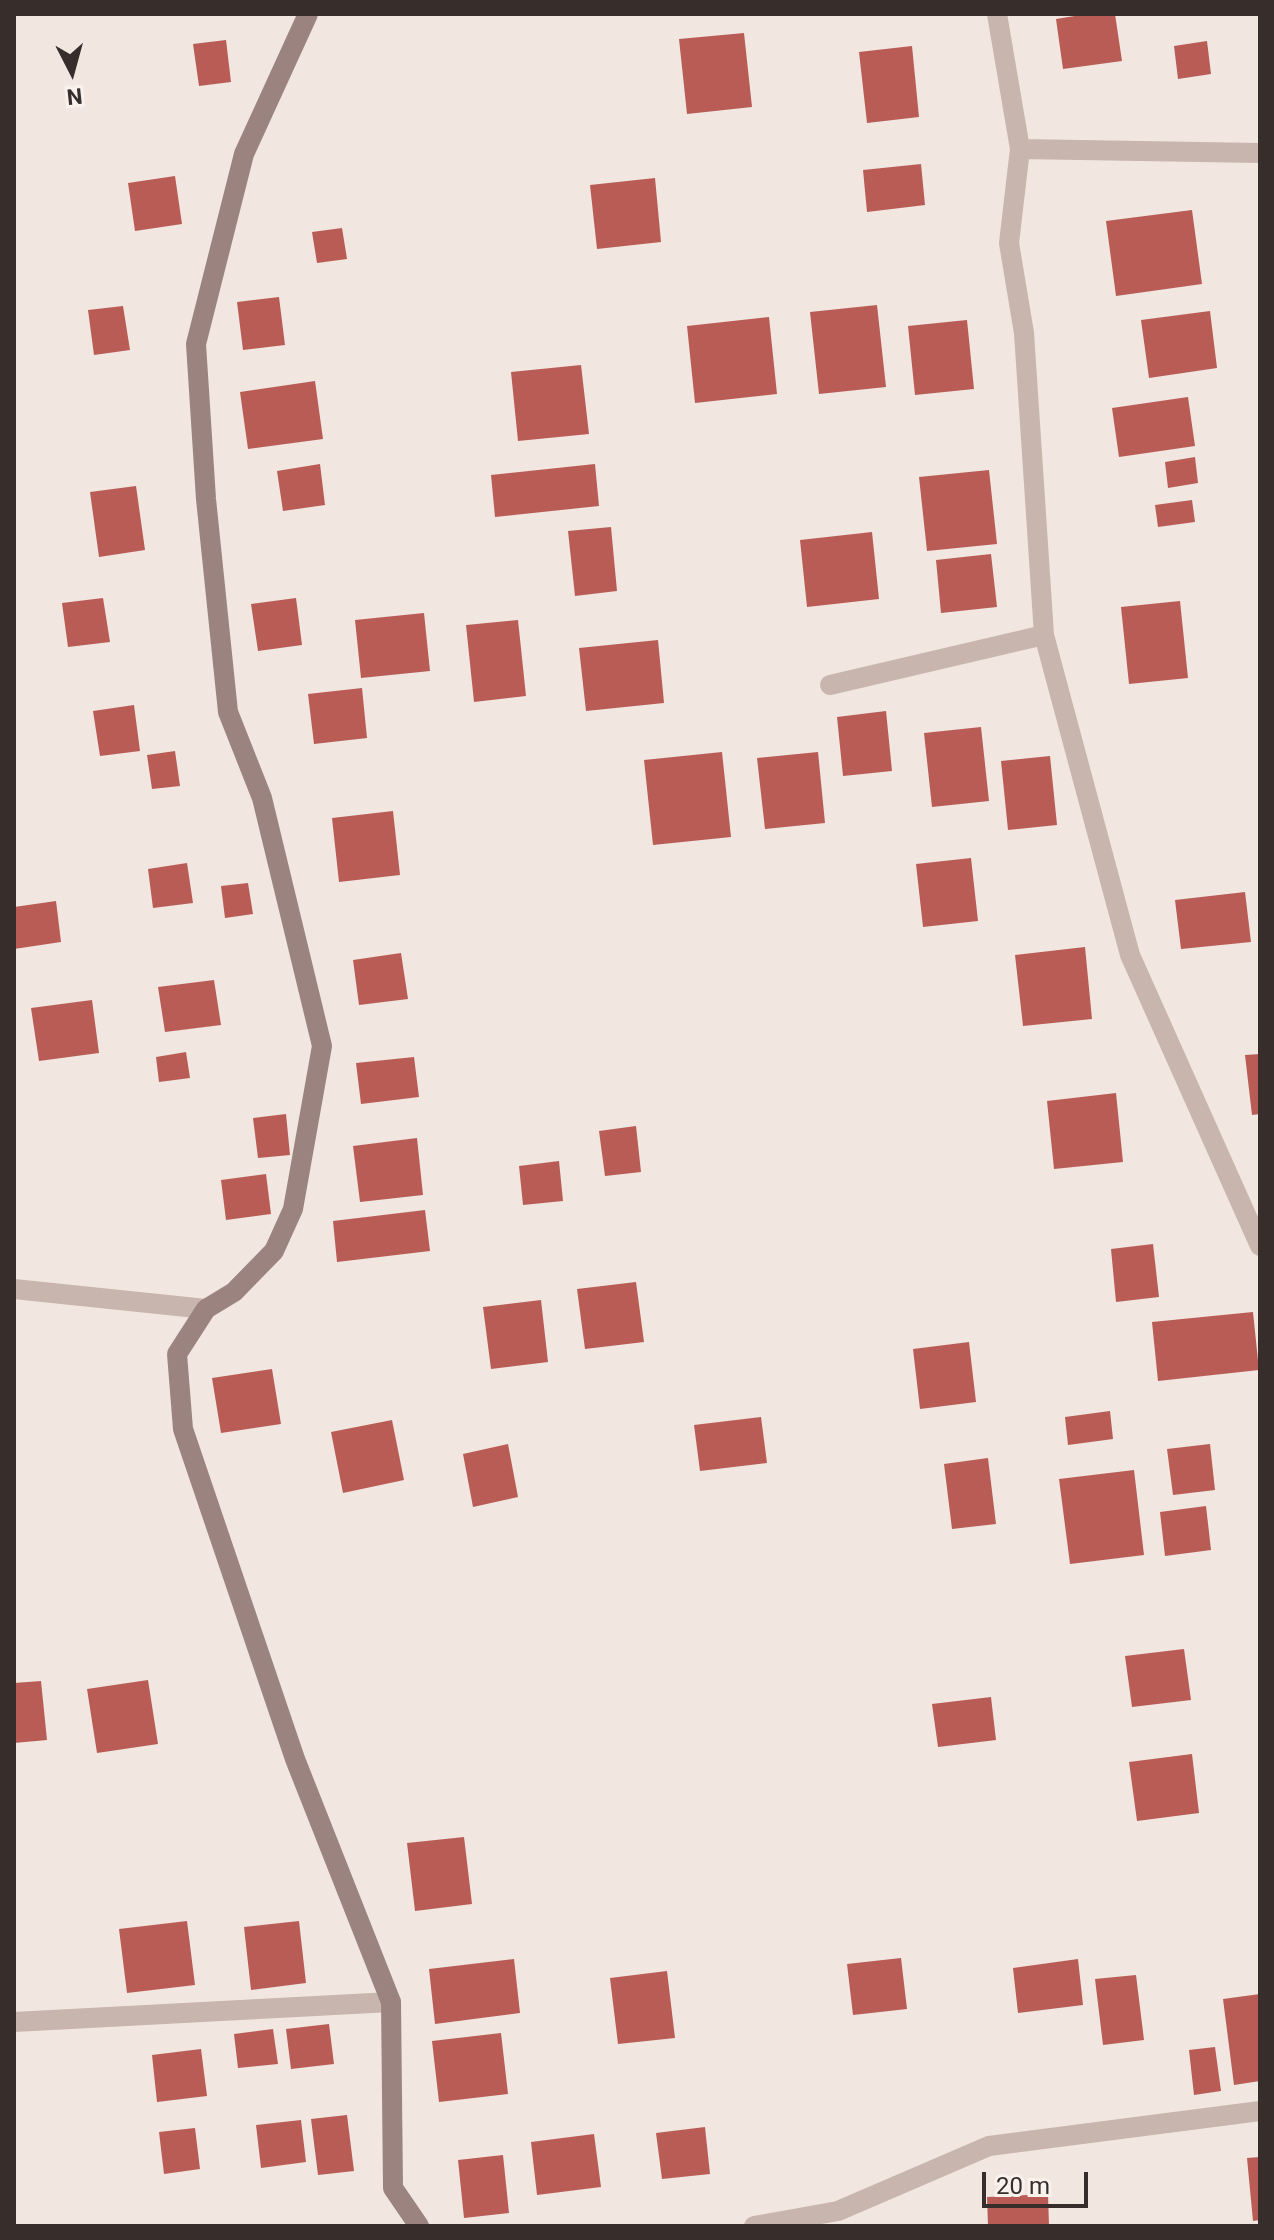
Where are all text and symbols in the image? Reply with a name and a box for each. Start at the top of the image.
north arrow [32,32,112,112]
text: N [66,83,84,110]
scale bar [986,2156,1092,2206]
text: 20 m [996,2172,1050,2200]

